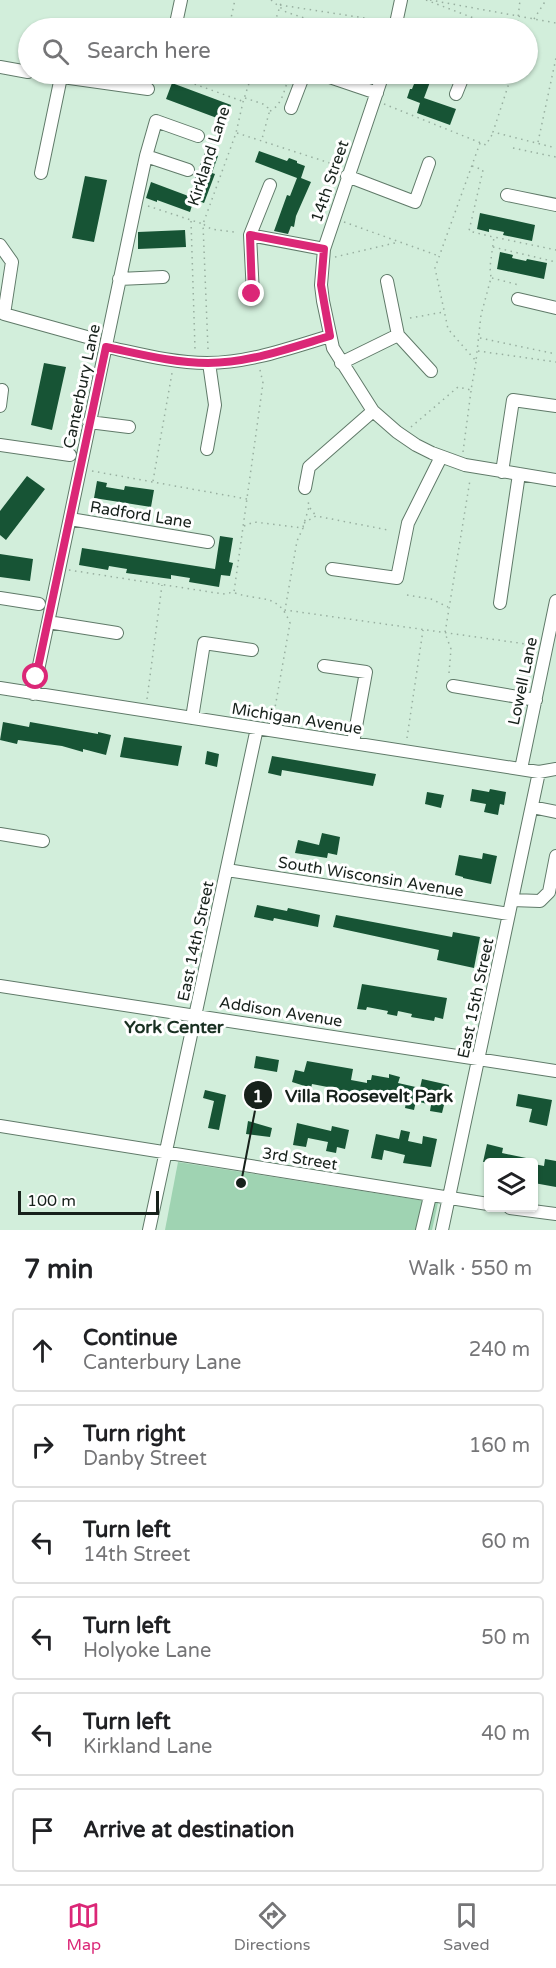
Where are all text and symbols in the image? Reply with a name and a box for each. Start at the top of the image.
search box [18,18,538,84]
icon: search [39,35,72,68]
text: Search here [87,38,211,64]
street label: Kirkland Lane [183,104,234,209]
street label: 14th Street [307,137,353,225]
route end [238,280,264,306]
street label: Canterbury Lane [59,322,105,450]
street label: Radford Lane [88,497,193,533]
street label: Lowell Lane [504,635,542,727]
route start [22,663,48,689]
street label: Michigan Avenue [230,699,363,739]
street label: South Wisconsin Avenue [277,852,465,902]
street label: East 14th Street [173,879,219,1003]
street label: East 15th Street [453,936,499,1060]
street label: Addison Avenue [218,992,344,1032]
district label: York Center [124,1016,225,1038]
callout: Villa Roosevelt Park [243,1077,465,1113]
text: 1 [252,1085,264,1107]
text: Villa Roosevelt Park [285,1085,453,1107]
street label: 3rd Street [261,1143,339,1175]
map controls [484,1158,538,1212]
button: layers [484,1158,538,1212]
scale bar [18,1188,159,1216]
text: 100 m [27,1191,76,1211]
text: 7 min [24,1254,93,1285]
text: Walk · 550 m [409,1257,532,1281]
text: Continue [83,1325,178,1351]
icon: ahead [26,1334,59,1367]
text: 240 m [469,1338,530,1362]
text: Canterbury Lane [83,1351,241,1375]
text: Turn right [83,1421,185,1447]
icon: right [26,1430,59,1463]
text: 160 m [469,1434,530,1458]
text: Danby Street [83,1447,207,1471]
text: Turn left [83,1517,171,1543]
icon: left [26,1526,59,1559]
text: 60 m [481,1530,530,1554]
text: 14th Street [83,1543,190,1567]
text: Turn left [83,1613,171,1639]
icon: left [26,1622,59,1655]
text: 50 m [481,1626,530,1650]
text: Holyoke Lane [83,1639,211,1663]
text: Turn left [83,1709,171,1735]
icon: left [26,1718,59,1751]
text: 40 m [481,1722,530,1746]
text: Kirkland Lane [83,1735,212,1759]
icon: arrive [26,1814,59,1847]
text: Arrive at destination [83,1817,294,1843]
tab: Map [66,1899,101,1955]
tab: Directions [234,1899,310,1955]
tab: Saved [443,1899,490,1955]

